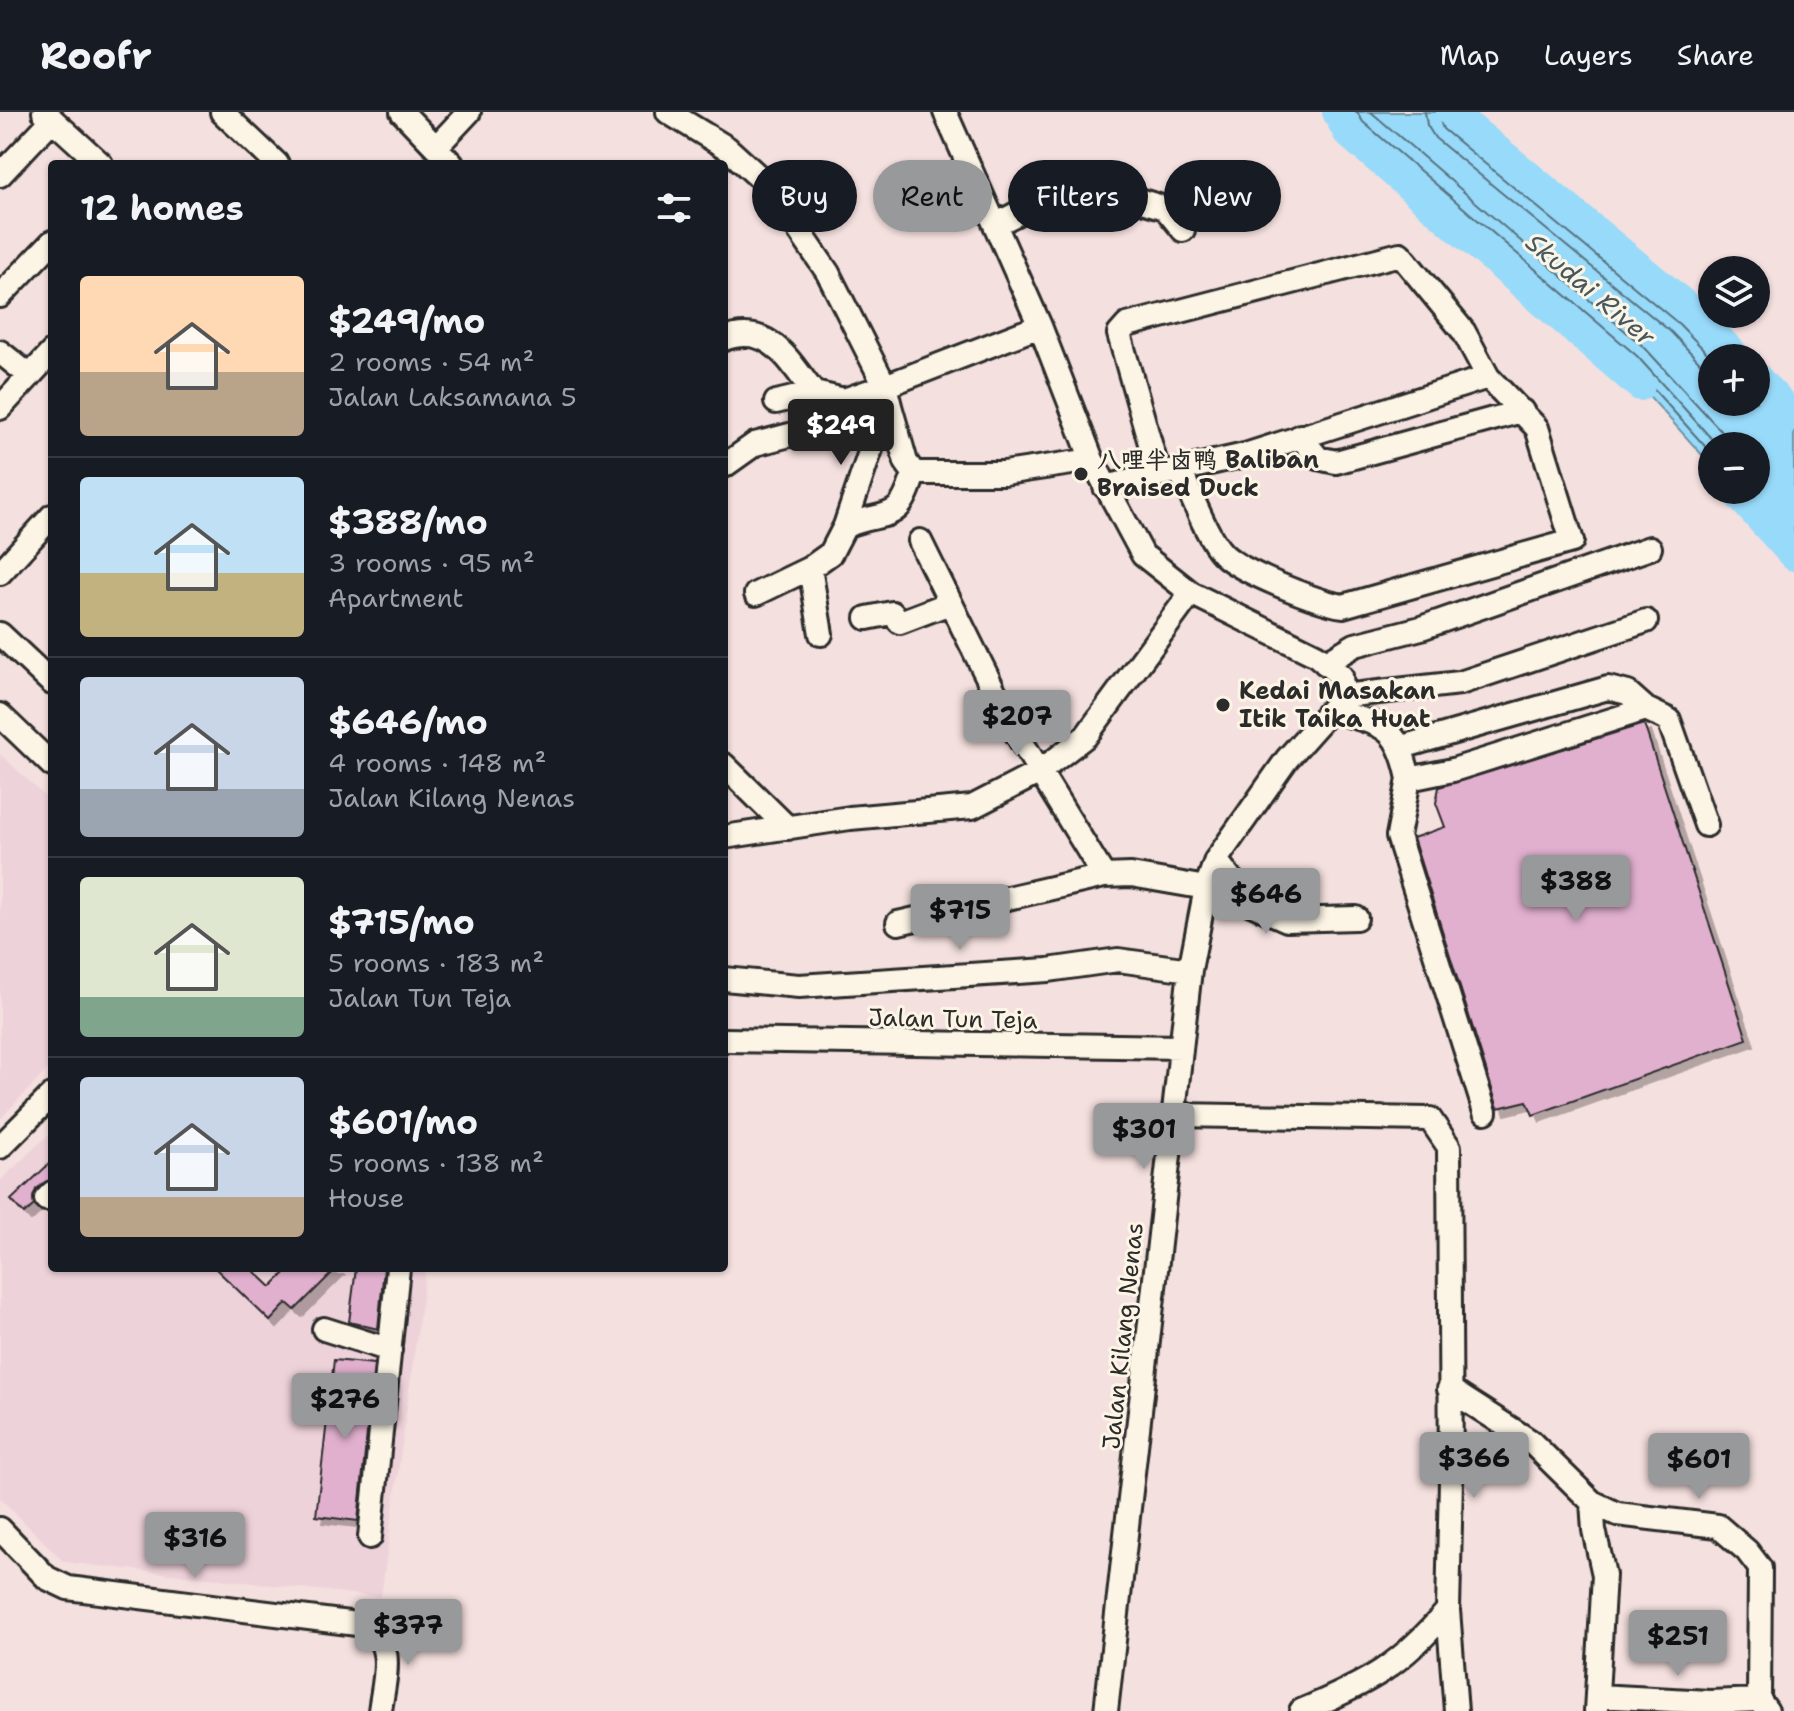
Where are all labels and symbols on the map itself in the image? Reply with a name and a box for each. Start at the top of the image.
water label: Skudai River [1519,225,1664,354]
pin: $249 [794,399,888,467]
place label: 八哩半卤鸭 Baliban Braised Duck [1097,444,1319,504]
marker: 八哩半卤鸭 Baliban Braised Duck [1072,465,1090,483]
place label: Kedai Masakan Itik Taika Huat [1239,675,1436,735]
pin: $207 [970,690,1064,758]
marker: Kedai Masakan Itik Taika Huat [1214,696,1232,714]
pin: $388 [1529,855,1623,923]
pin: $646 [1219,868,1313,936]
pin: $715 [913,884,1007,952]
street label: Jalan Tun Teja [868,1002,1038,1036]
pin: $301 [1097,1103,1191,1171]
street label: Jalan Kilang Nenas [1095,1221,1151,1451]
pin: $276 [298,1373,392,1441]
pin: $366 [1427,1432,1521,1500]
pin: $601 [1652,1433,1746,1501]
pin: $316 [148,1512,242,1580]
pin: $377 [361,1599,455,1667]
pin: $251 [1631,1610,1725,1678]

